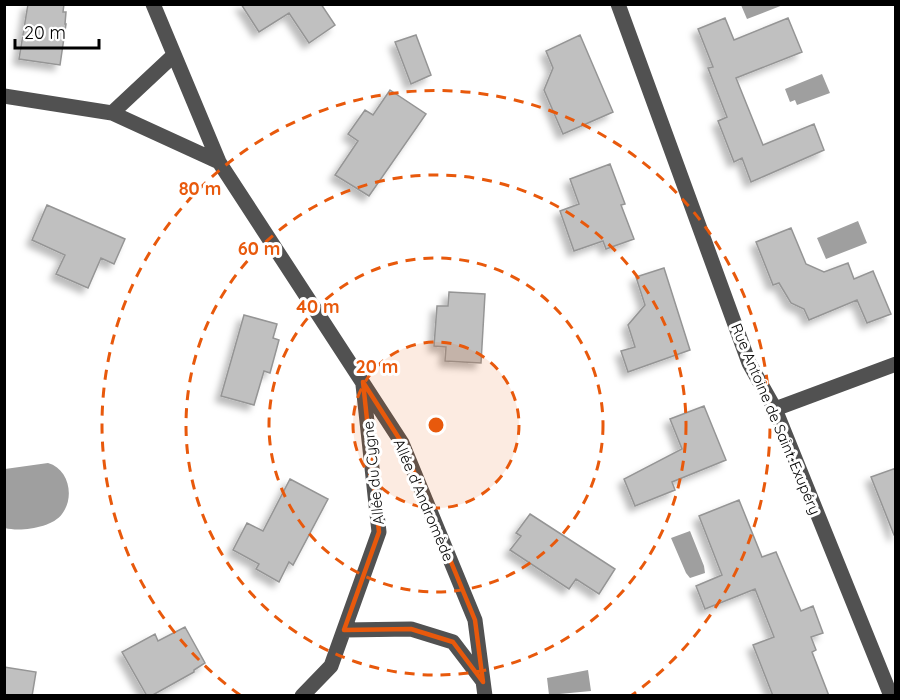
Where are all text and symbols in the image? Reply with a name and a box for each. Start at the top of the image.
scale bar [15,12,99,50]
text: 20 m [24,21,66,44]
text: 80 m [179,177,221,200]
text: 60 m [238,237,280,260]
text: 40 m [296,295,340,318]
street label: Rue Antoine de Saint-Exupéry [727,320,825,518]
text: 20 m [356,355,398,378]
centre of rings [426,415,446,435]
street label: Allée du Cygne [358,420,388,526]
street label: Allée d'Andromède [390,436,458,564]

